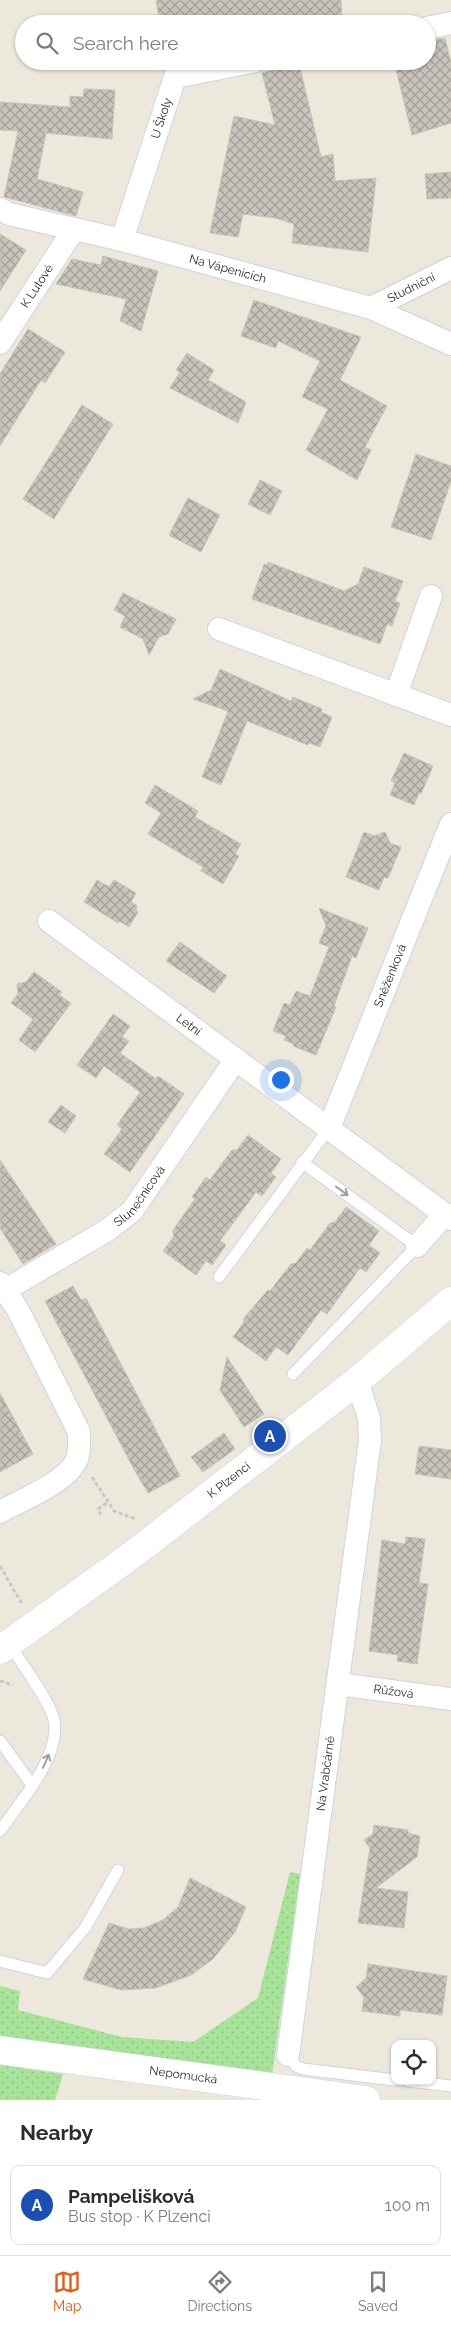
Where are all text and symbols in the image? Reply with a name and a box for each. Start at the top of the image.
search box [15,15,436,70]
icon: search [33,29,61,57]
text: Search here [73,32,179,54]
street label: U Školy [148,96,175,141]
street label: Na Vápenicích [188,252,268,286]
street label: K Lutové [18,262,56,310]
street label: Studniční [385,270,438,306]
street label: Sněženková [371,942,409,1009]
street label: Letní [174,1011,204,1039]
your location [268,1067,294,1093]
street label: Slunečnicová [111,1163,168,1229]
one-way arrow [335,1186,349,1196]
pin: A [254,1417,286,1455]
street label: K Plzenci [205,1459,253,1501]
street label: Růžová [373,1682,414,1701]
street label: Na Vrabčárně [314,1735,337,1812]
one-way arrow [42,1754,52,1769]
map controls [391,2040,436,2085]
button: locate [391,2040,436,2085]
street label: Nepomucká [148,2063,218,2087]
text: Nearby [20,2120,93,2145]
text: Pampelišková [68,2185,194,2207]
text: A [32,2196,42,2215]
text: 100 m [385,2196,430,2215]
text: Bus stop · K Plzenci [68,2207,211,2226]
tab: Map [53,2268,81,2314]
tab: Directions [187,2268,252,2314]
tab: Saved [358,2268,398,2314]

